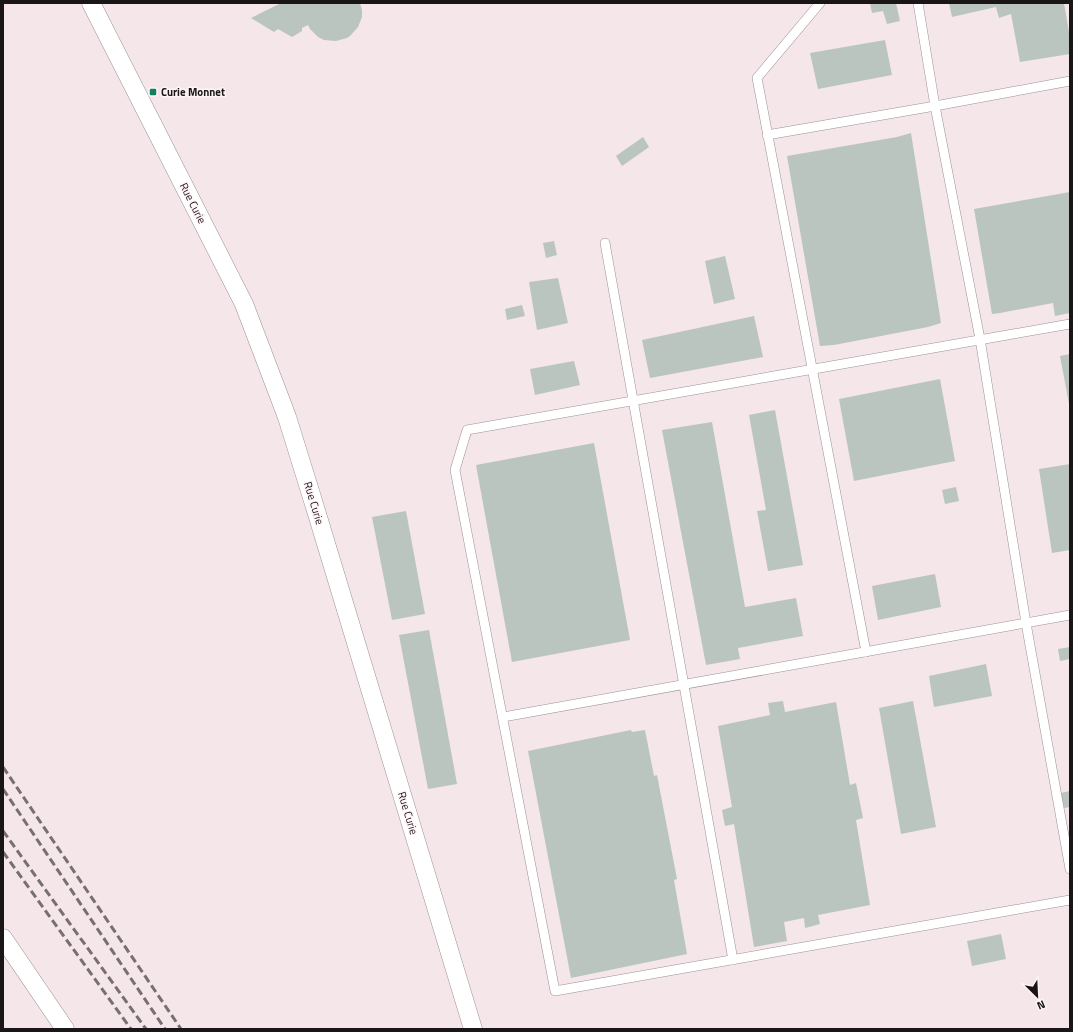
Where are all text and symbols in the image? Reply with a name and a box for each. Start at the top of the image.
place label: Curie Monnet [161,84,225,100]
marker: Curie Monnet [148,87,158,97]
street label: Rue Curie [176,180,210,227]
street label: Rue Curie [300,480,328,527]
street label: Rue Curie [394,790,422,837]
north arrow [1017,976,1057,1016]
text: N [1034,996,1048,1014]

